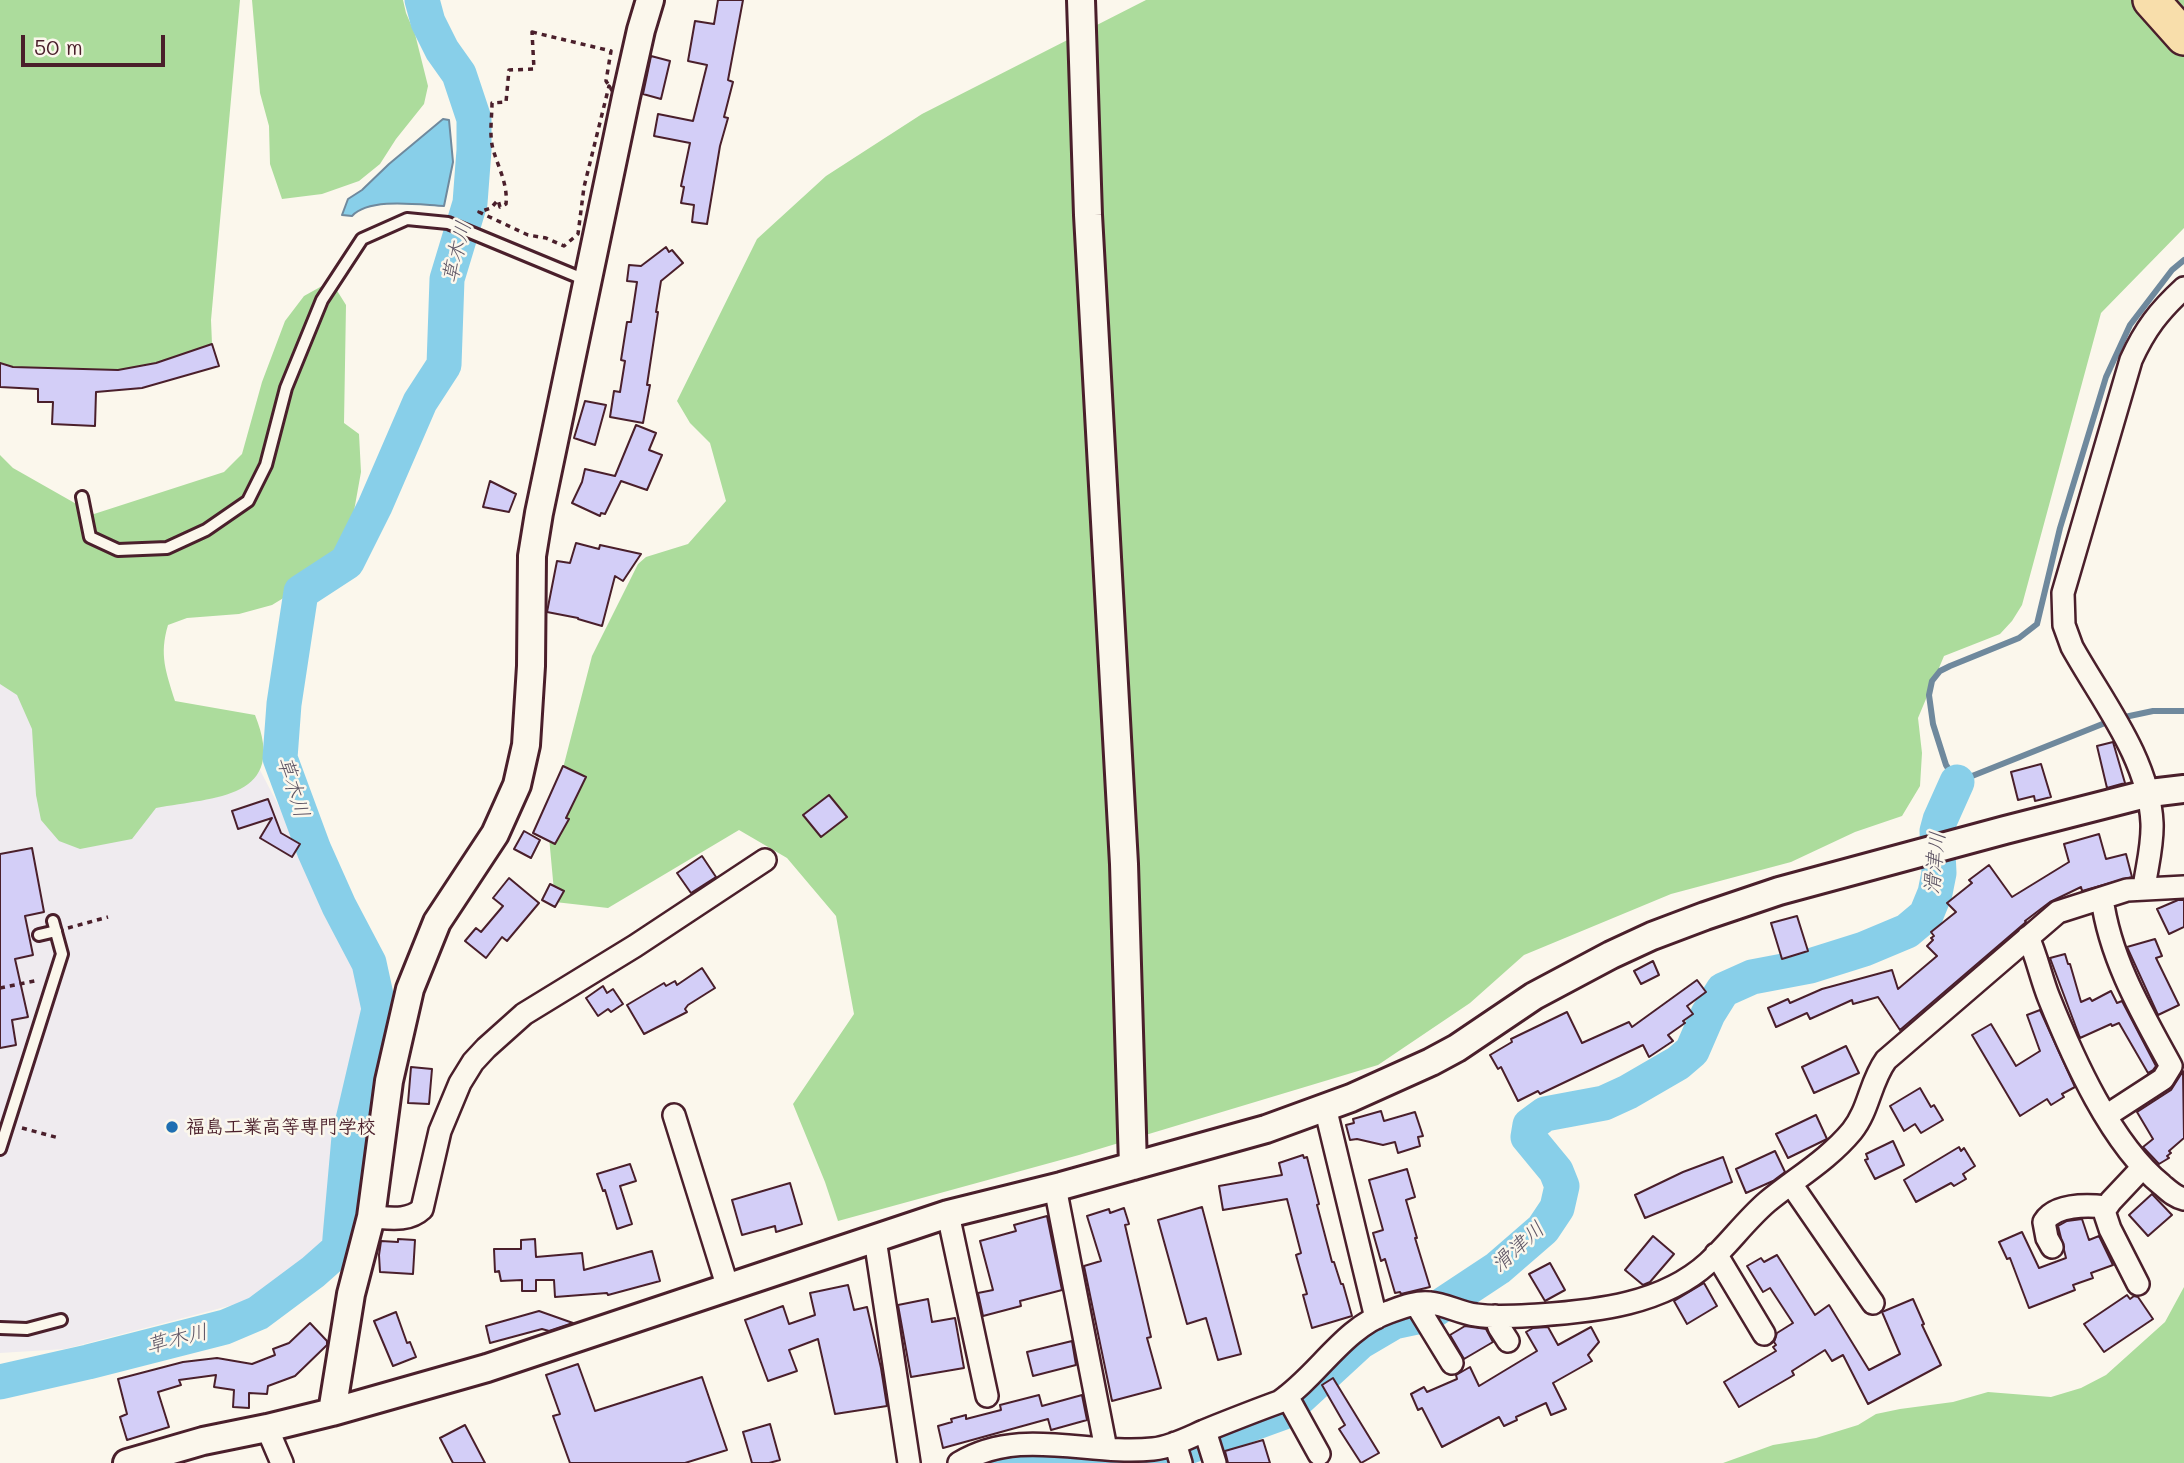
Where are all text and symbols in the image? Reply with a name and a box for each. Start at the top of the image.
scale bar [24,21,168,65]
text: 50 m [34,33,83,60]
water label: 草木川 [437,218,477,286]
water label: 草木川 [272,753,314,821]
water label: 滑津川 [1919,830,1951,896]
place label: 福島工業高等専門学校 [186,1116,376,1138]
marker: 福島工業高等専門学校 [164,1119,180,1135]
water label: 滑津川 [1486,1217,1550,1277]
water label: 草木川 [143,1319,211,1359]

